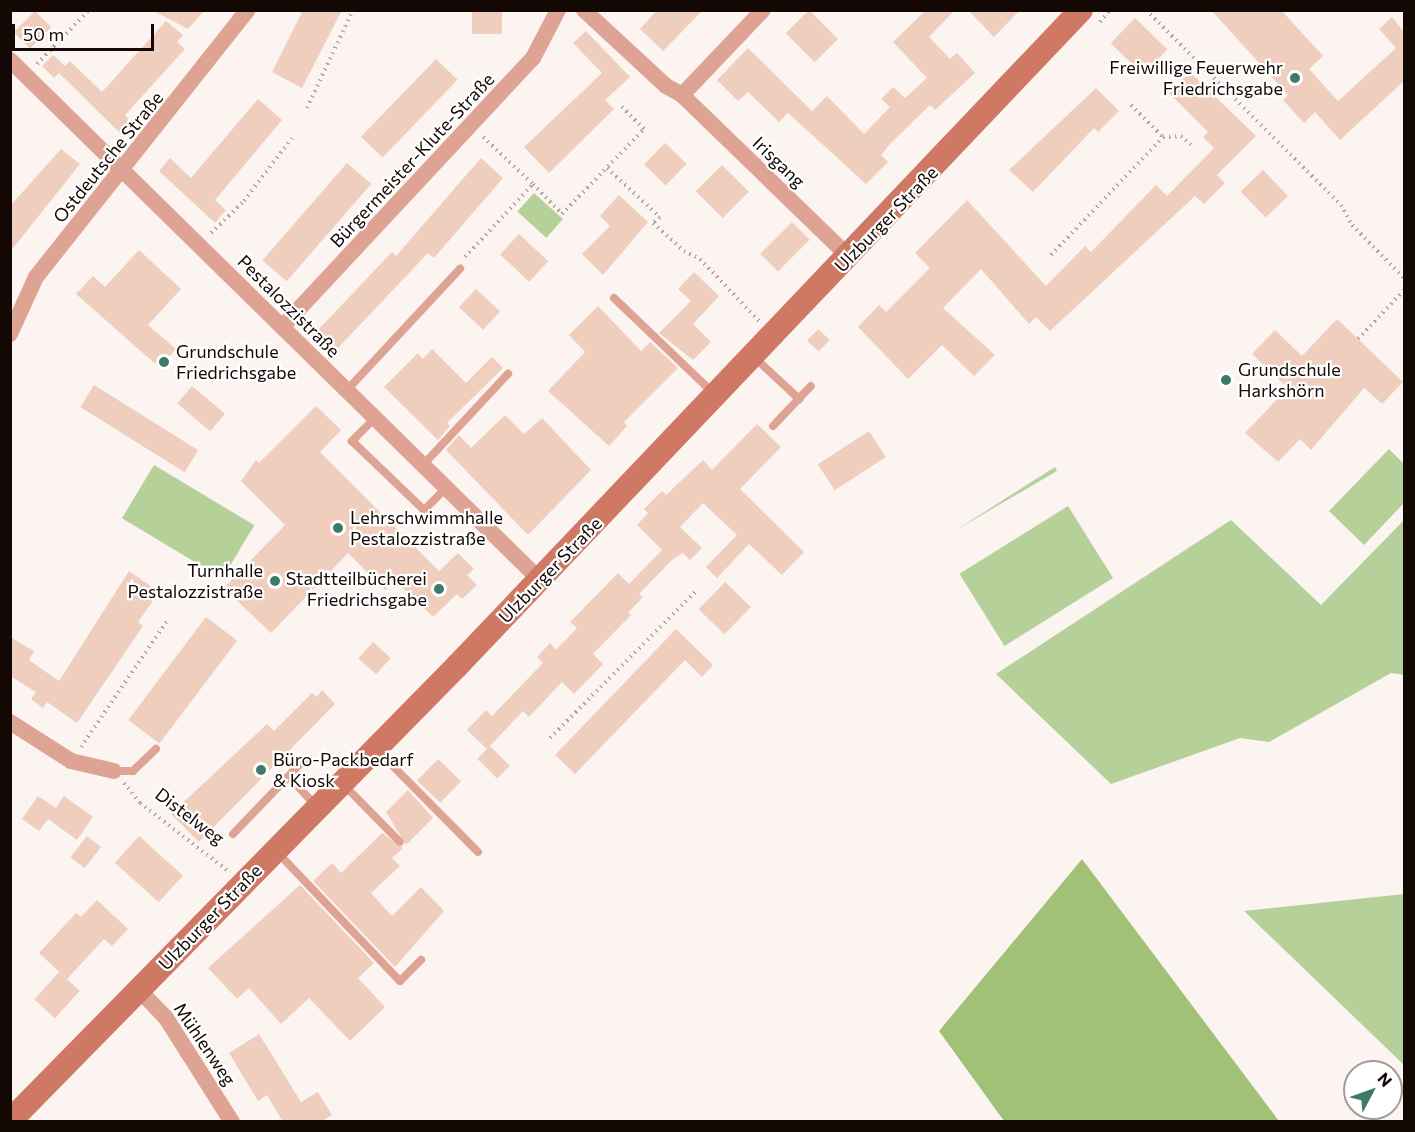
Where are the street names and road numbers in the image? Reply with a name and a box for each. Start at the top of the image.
street label: Bürgermeister-Klute-Straße [326,68,498,252]
street label: Ostdeutsche Straße [49,87,167,227]
street label: Irisgang [748,132,810,192]
street label: Ulzburger Straße [830,162,942,276]
street label: Pestalozzistraße [233,250,345,362]
street label: Ulzburger Straße [494,513,606,627]
street label: Distelweg [151,783,229,849]
street label: Ulzburger Straße [154,860,266,974]
street label: Mühlenweg [169,999,241,1089]

